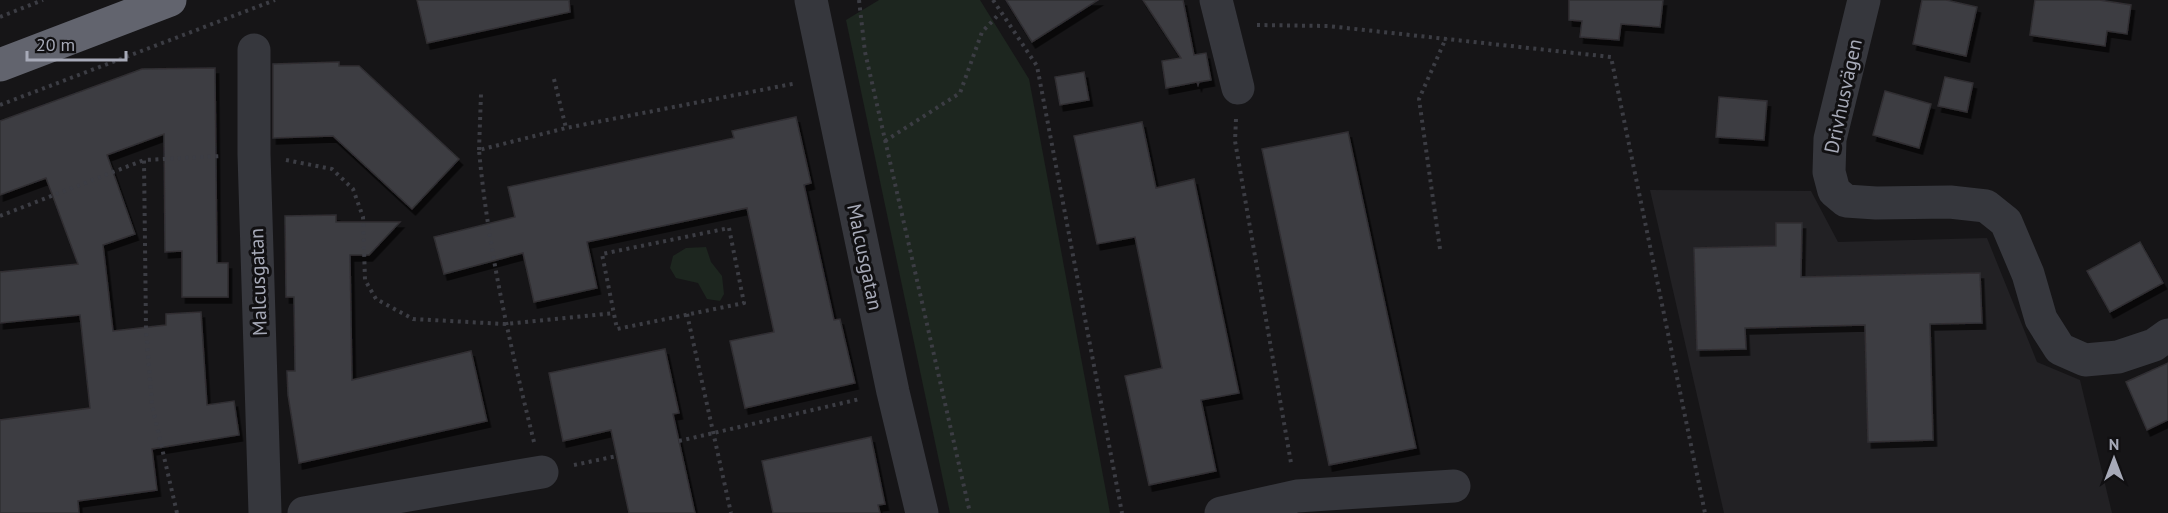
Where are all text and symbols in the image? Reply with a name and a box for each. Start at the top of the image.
scale bar [27,24,126,62]
text: 20 m [36,33,75,56]
street label: Drivhusvägen [1818,36,1868,156]
street label: Malcusgatan [841,201,889,313]
street label: Malcusgatan [243,228,273,336]
north arrow [2084,429,2144,489]
text: N [2109,434,2119,454]

